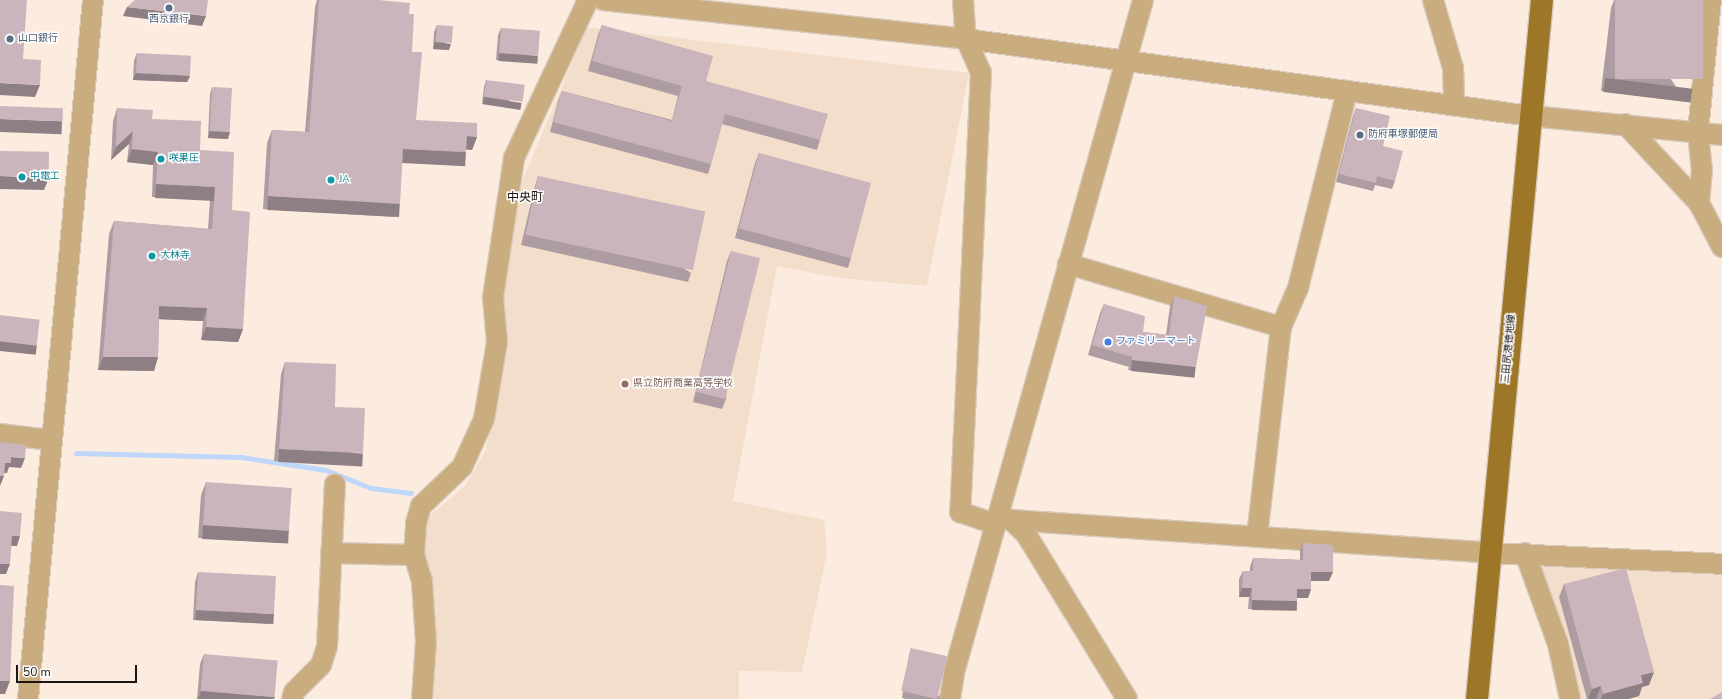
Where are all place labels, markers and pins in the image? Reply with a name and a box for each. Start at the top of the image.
marker: 西京銀行 [164,3,174,13]
place label: 西京銀行 [149,14,189,26]
place label: 山口銀行 [18,33,58,45]
marker: 山口銀行 [5,34,15,44]
place label: 防府車塚郵便局 [1368,129,1438,141]
marker: 防府車塚郵便局 [1355,130,1365,140]
place label: 咲果圧 [169,153,199,165]
marker: 咲果圧 [156,154,166,164]
place label: 中電工 [30,171,60,183]
marker: 中電工 [17,172,27,182]
place label: JA [339,174,350,186]
marker: JA [326,175,336,185]
place label: 大林寺 [160,250,190,262]
marker: 大林寺 [147,251,157,261]
place label: ファミリーマート [1116,336,1196,348]
marker: ファミリーマート [1103,337,1113,347]
place label: 県立防府商業高等学校 [633,378,733,390]
marker: 県立防府商業高等学校 [620,379,630,389]

